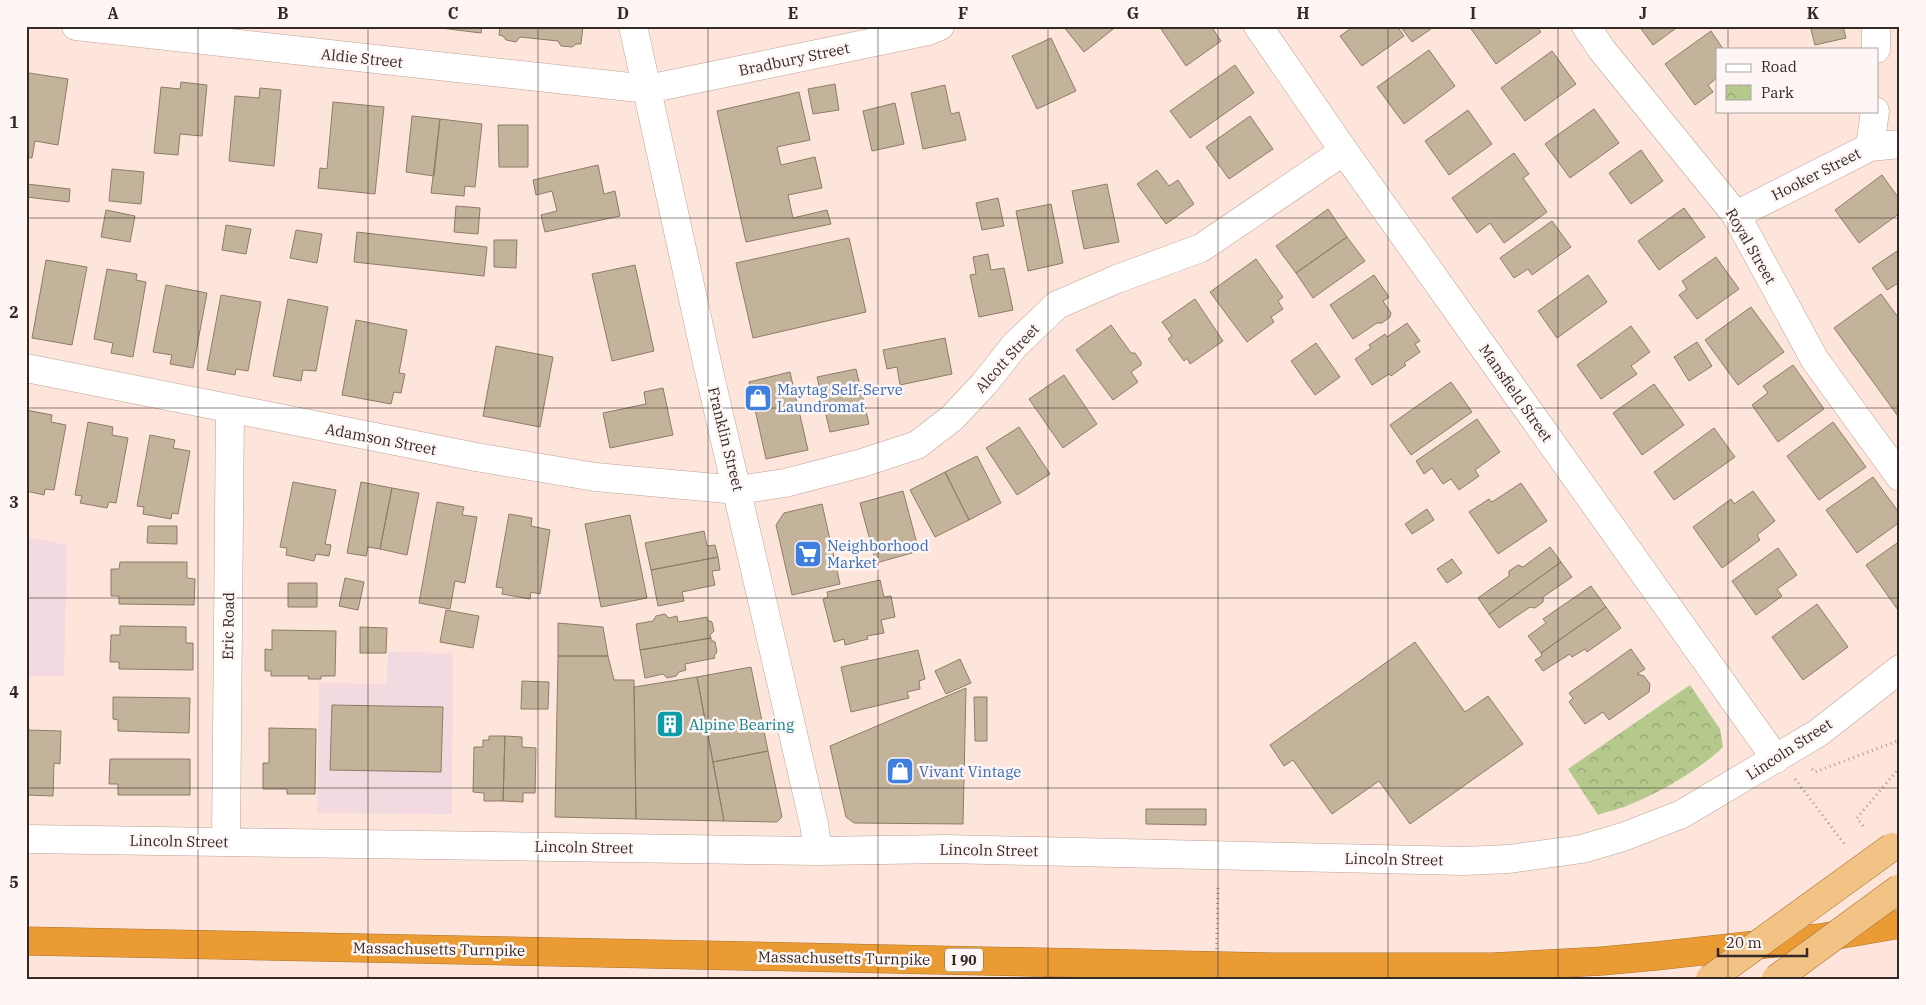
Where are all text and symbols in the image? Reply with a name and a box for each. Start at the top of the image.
text: A [107,3,119,23]
text: B [277,3,289,23]
text: C [448,3,458,23]
text: D [617,3,629,23]
text: E [788,3,798,23]
text: F [958,3,968,23]
text: G [1127,3,1139,23]
text: H [1297,3,1310,23]
text: I [1470,3,1476,23]
text: J [1639,3,1647,23]
text: K [1807,3,1820,23]
street label: Bradbury Street [737,38,851,80]
street label: Aldie Street [320,44,404,72]
legend [1716,48,1878,112]
text: Road [1761,57,1797,76]
text: Park [1761,83,1794,102]
text: 1 [9,112,19,132]
street label: Hooker Street [1768,143,1864,205]
street label: Royal Street [1722,205,1780,287]
text: 2 [9,302,19,322]
street label: Alcott Street [971,319,1043,397]
street label: Mansfield Street [1475,341,1557,445]
place label: Maytag Self-Serve Laundromat [777,380,903,416]
shop icon: Maytag Self-Serve Laundromat [743,383,773,413]
street label: Franklin Street [704,385,748,493]
street label: Adamson Street [324,419,438,459]
text: 3 [9,492,19,512]
place label: Neighborhood Market [827,536,929,572]
supermarket icon: Neighborhood Market [793,539,823,569]
street label: Eric Road [218,592,238,660]
text: 4 [9,682,19,702]
building icon: Alpine Bearing [655,709,685,739]
street label: Lincoln Street [1742,714,1836,784]
place label: Alpine Bearing [689,715,794,734]
shop icon: Vivant Vintage [885,756,915,786]
place label: Vivant Vintage [919,762,1021,781]
street label: Lincoln Street [129,831,229,851]
street label: Lincoln Street [534,837,634,857]
street label: Lincoln Street [939,840,1039,860]
street label: Lincoln Street [1344,849,1444,869]
text: 5 [9,872,19,892]
scale bar [1718,925,1807,957]
text: 20 m [1726,933,1762,952]
street label: Massachusetts Turnpike [353,938,525,960]
street label: Massachusetts Turnpike [758,947,930,969]
road number: I 90 [945,948,983,972]

